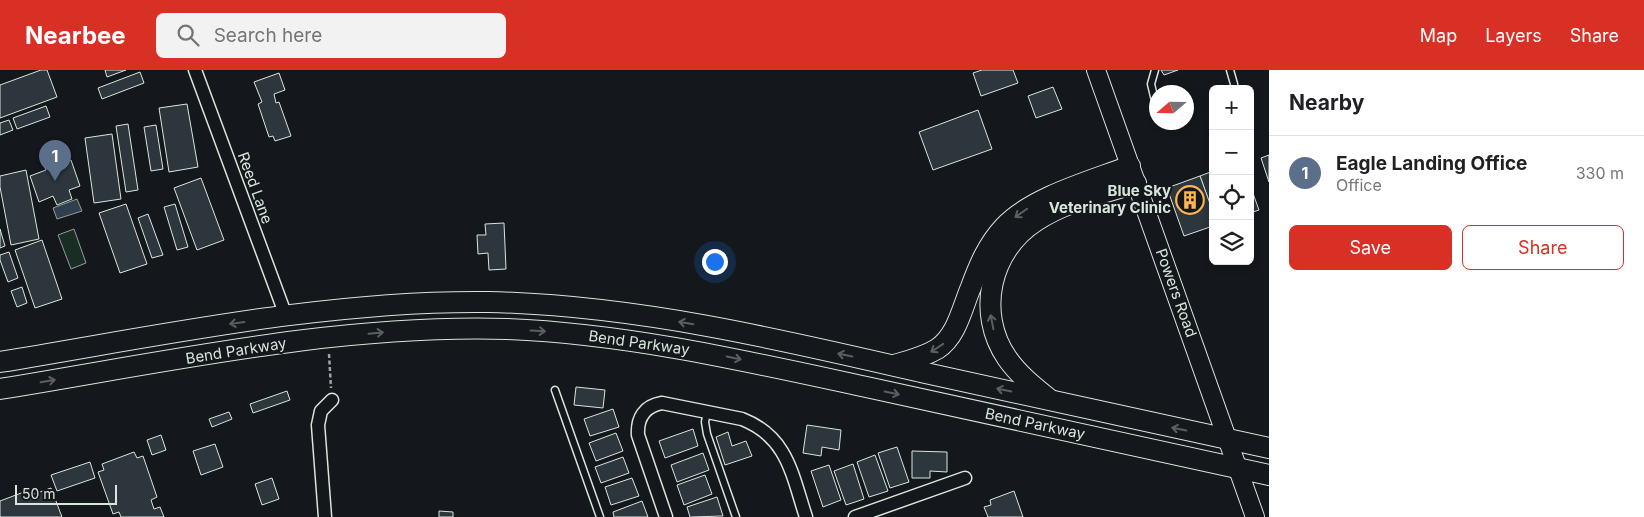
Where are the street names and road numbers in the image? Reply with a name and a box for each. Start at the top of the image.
street label: Reed Lane [234,149,277,226]
street label: Powers Road [1152,246,1201,340]
street label: Bend Parkway [587,326,691,359]
street label: Bend Parkway [184,333,288,368]
street label: Bend Parkway [983,404,1087,444]

